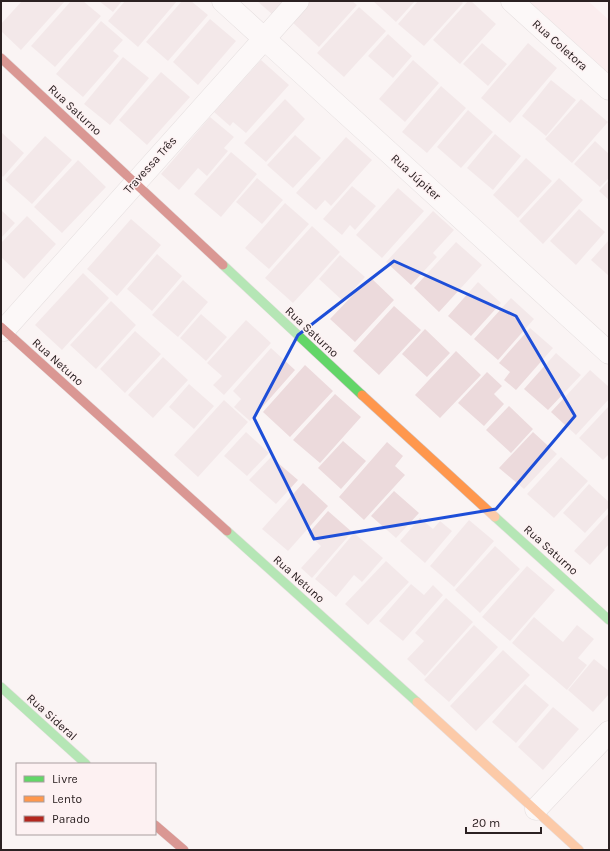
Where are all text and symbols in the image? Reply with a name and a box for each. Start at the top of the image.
street label: Rua Coletora [529,17,591,73]
street label: Rua Saturno [45,82,105,138]
street label: Travessa Três [121,133,179,197]
street label: Rua Júpiter [388,151,444,203]
street label: Rua Saturno [282,304,342,360]
street label: Rua Netuno [30,335,86,389]
street label: Rua Saturno [521,522,581,578]
street label: Rua Netuno [271,552,327,606]
street label: Rua Sideral [24,691,80,743]
legend [16,763,156,835]
text: Livre [52,772,78,786]
text: Lento [52,792,82,806]
scale bar [466,809,541,835]
text: Parado [52,812,90,826]
text: 20 m [472,816,500,830]

